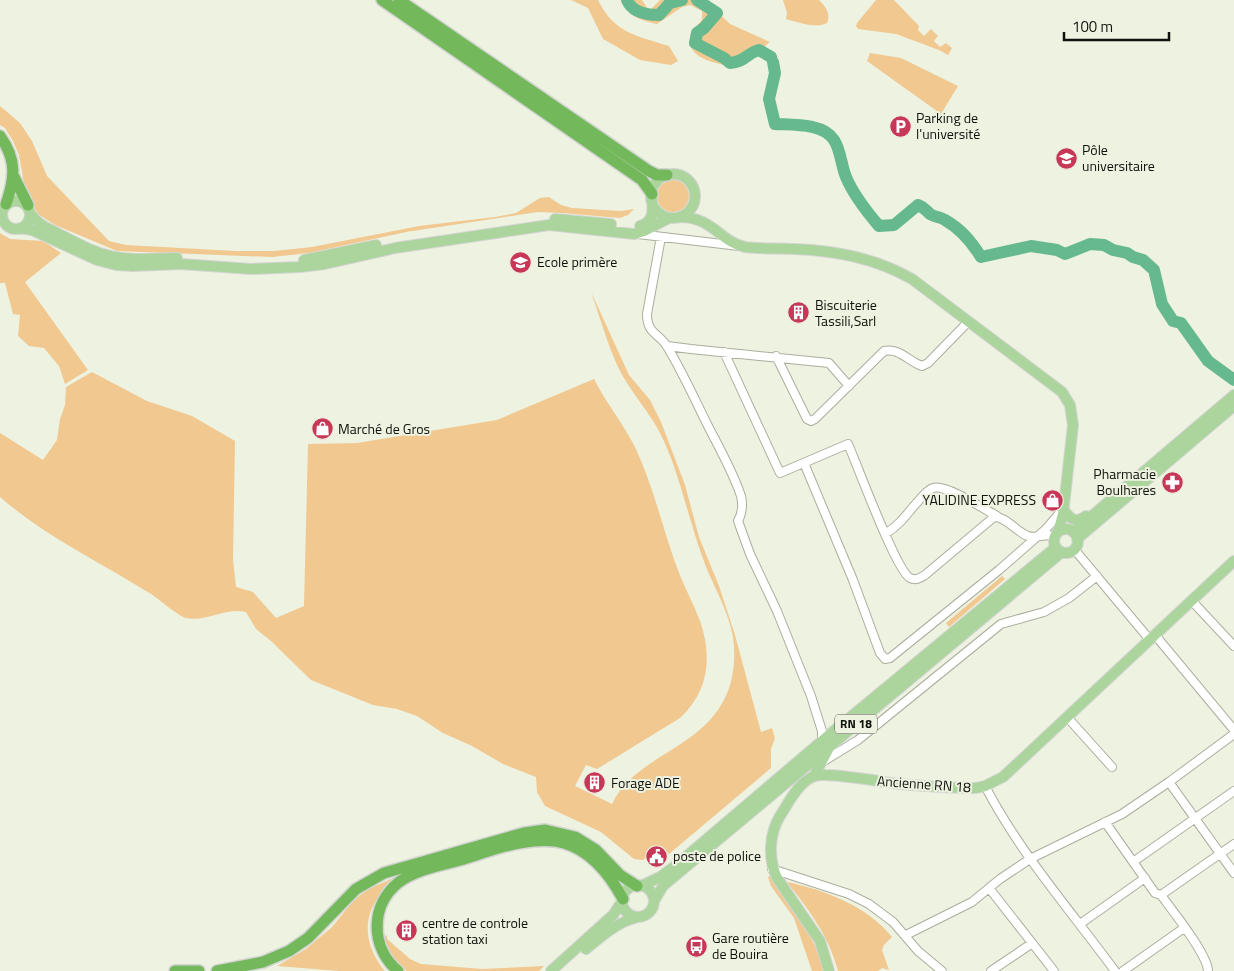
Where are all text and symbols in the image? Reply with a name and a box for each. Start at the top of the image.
scale bar [1064,10,1169,42]
text: 100 m [1072,15,1113,38]
place label: Parking de l'université [916,107,980,144]
parking icon: Parking de l'université [888,114,912,138]
place label: Pôle universitaire [1082,139,1155,176]
school or university icon: Pôle universitaire [1054,146,1078,170]
school or university icon: Ecole primère [509,250,533,274]
place label: Ecole primère [537,251,617,272]
place label: Biscuiterie Tassili,Sarl [815,294,877,331]
building icon: Biscuiterie Tassili,Sarl [787,301,811,325]
shop icon: Marché de Gros [310,417,334,441]
place label: Marché de Gros [338,418,430,439]
place label: Pharmacie Boulhares [1093,463,1156,500]
pharmacy icon: Pharmacie Boulhares [1160,470,1184,494]
shop icon: YALIDINE EXPRESS [1040,488,1064,512]
place label: YALIDINE EXPRESS [923,489,1036,510]
road number: RN 18 [835,714,877,734]
street label: Ancienne RN 18 [876,770,972,797]
building icon: Forage ADE [583,771,607,795]
place label: Forage ADE [611,772,680,793]
public building icon: poste de police [645,844,669,868]
place label: poste de police [673,845,761,866]
place label: centre de controle station taxi [422,912,528,949]
building icon: centre de controle station taxi [394,919,418,943]
place label: Gare routière de Bouira [712,927,789,964]
bus stop icon: Gare routière de Bouira [684,934,708,958]

